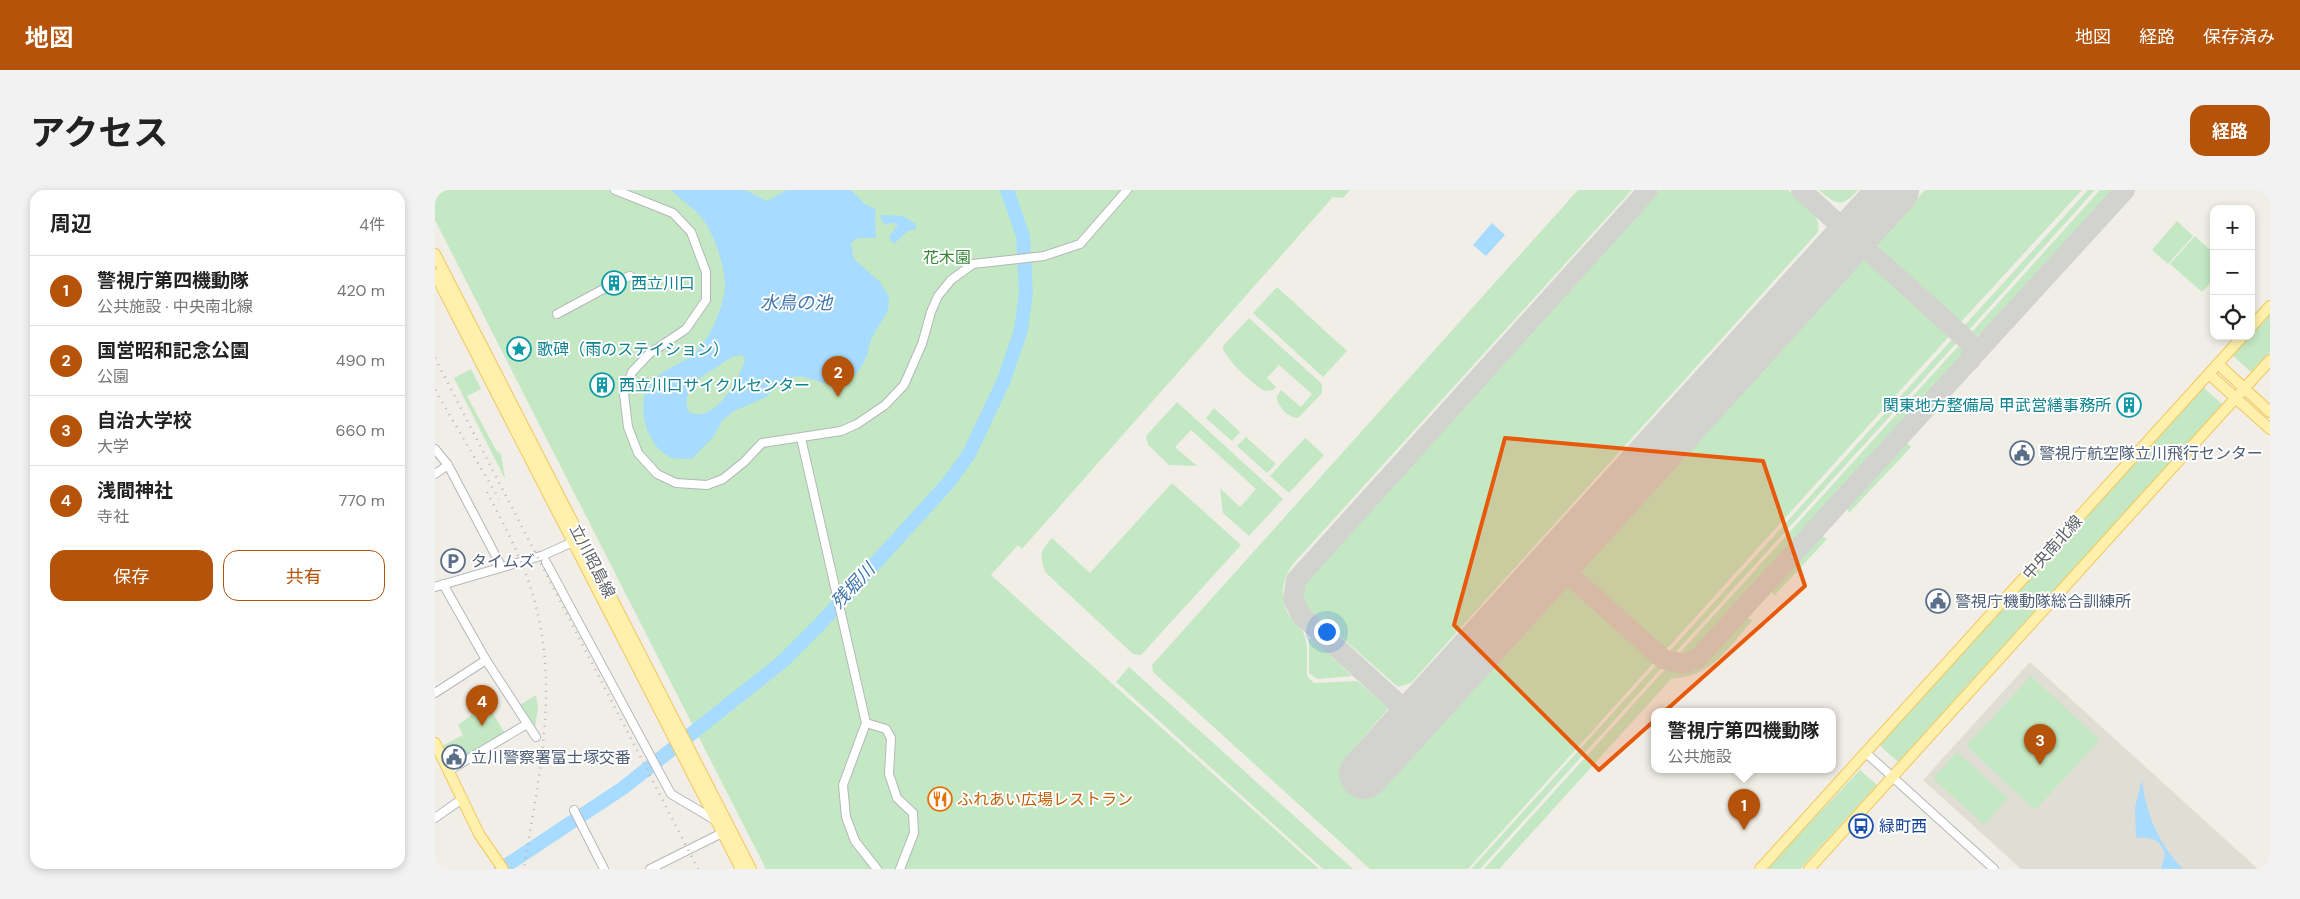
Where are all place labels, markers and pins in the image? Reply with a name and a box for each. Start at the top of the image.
building icon: 西立川口 [601,270,627,296]
place label: 西立川口 [631,273,695,294]
place icon: 歌碑（雨のステイション） [506,336,532,362]
place label: 歌碑（雨のステイション） [537,339,729,360]
pin: 2 [822,356,854,397]
building icon: 西立川口サイクルセンター [589,372,615,398]
place label: 西立川口サイクルセンター [619,375,810,396]
building icon: 関東地方整備局 甲武営繕事務所 [2116,392,2142,418]
place label: 関東地方整備局 甲武営繕事務所 [1883,395,2111,416]
public building icon: 警視庁航空隊立川飛行センター [2009,440,2035,466]
place label: 警視庁航空隊立川飛行センター [2039,443,2263,464]
parking icon: タイムズ [440,548,466,574]
place label: タイムズ [471,551,535,572]
public building icon: 警視庁機動隊総合訓練所 [1925,588,1951,614]
place label: 警視庁機動隊総合訓練所 [1955,591,2131,612]
pin: 4 [466,685,498,726]
pin: 3 [2024,724,2056,765]
public building icon: 立川警察署富士塚交番 [441,744,467,770]
place label: 立川警察署富士塚交番 [471,747,631,768]
restaurant icon: ふれあい広場レストラン [927,786,953,812]
place label: ふれあい広場レストラン [957,789,1133,810]
pin: 1 [1728,789,1760,830]
bus stop icon: 緑町西 [1848,813,1874,839]
place label: 緑町西 [1879,816,1927,837]

